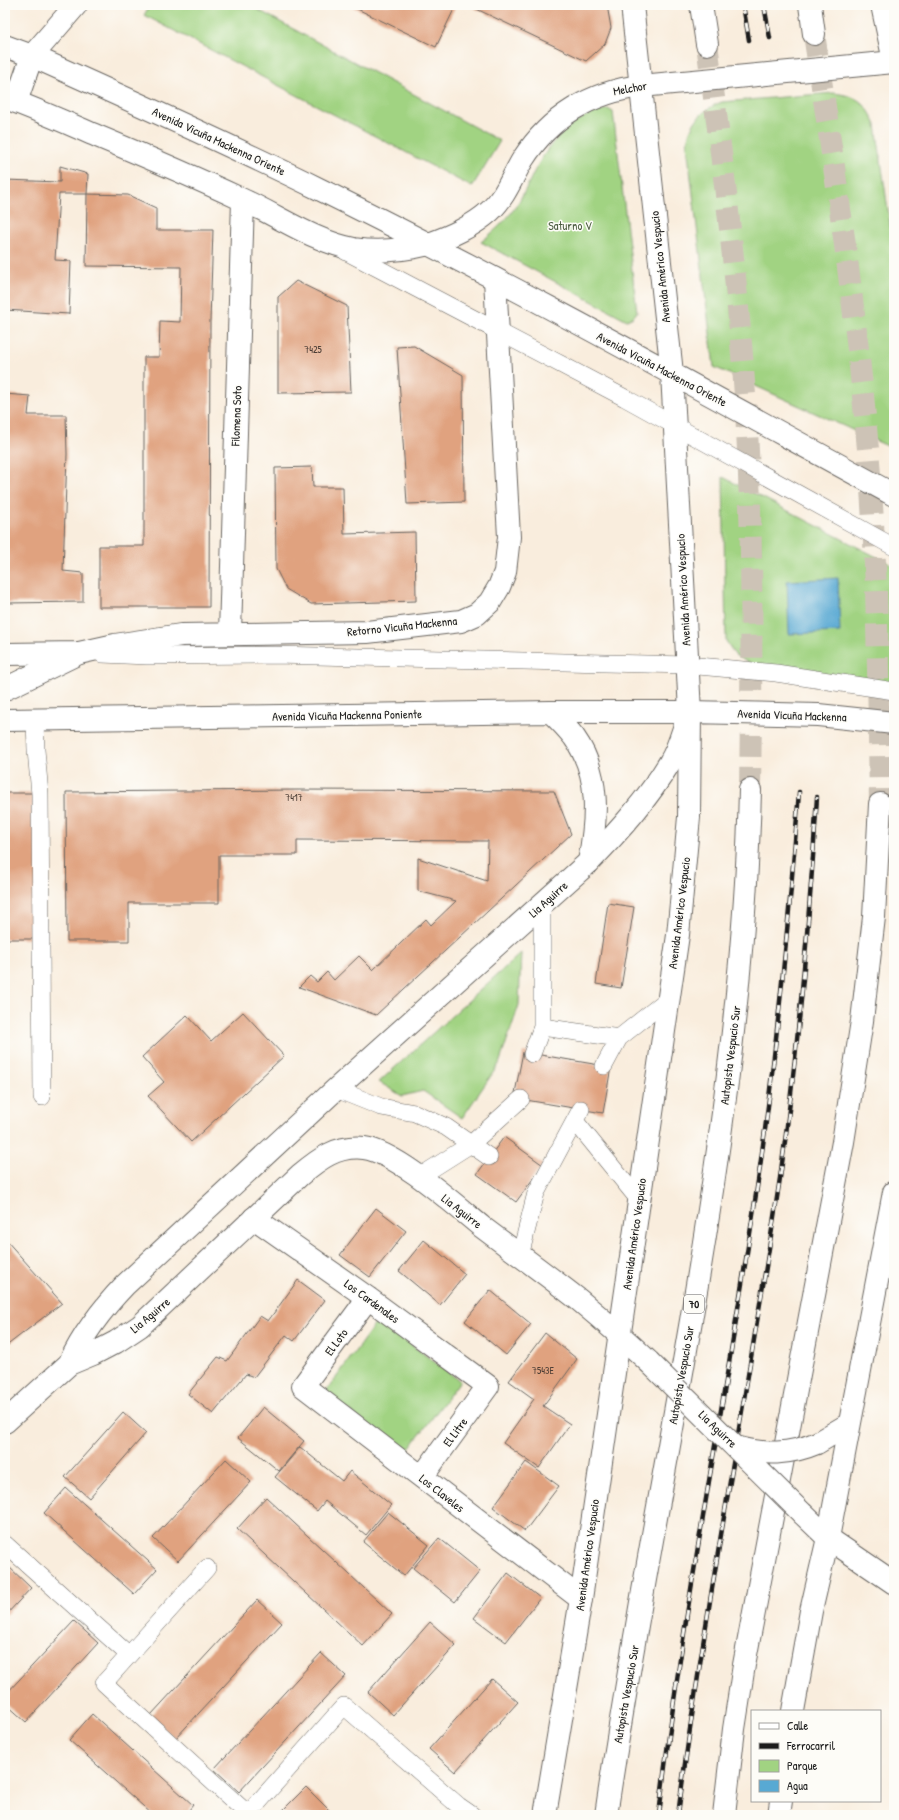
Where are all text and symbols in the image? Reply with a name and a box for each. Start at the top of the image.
street label: Melchor [612,77,649,99]
street label: Avenida Vicuña Mackenna Oriente [150,103,289,179]
street label: Avenida Américo Vespucio [646,210,674,324]
park label: Saturno V [548,217,592,234]
street label: Avenida Vicuña Mackenna Oriente [594,327,730,411]
house number: 7425 [304,343,323,356]
street label: Filomena Soto [226,385,246,447]
street label: Avenida Américo Vespucio [672,533,694,647]
street label: Retorno Vicuña Mackenna [346,612,458,640]
street label: Avenida Vicuña Mackenna Poniente [272,705,422,725]
street label: Avenida Vicuña Mackenna [737,705,847,725]
house number: 7417 [285,791,303,804]
street label: Avenida Américo Vespucio [664,856,694,970]
street label: Lia Aguirre [525,877,571,921]
street label: Autopista Vespucio Sur [715,1004,745,1105]
street label: Avenida Américo Vespucio [618,1177,650,1291]
street label: Lia Aguirre [438,1190,486,1232]
street label: Los Cardenales [341,1275,403,1327]
street label: Lia Aguirre [126,1293,174,1337]
road number: 70 [684,1295,704,1313]
street label: Autopista Vespucio Sur [664,1324,698,1426]
street label: El Loto [320,1325,352,1359]
house number: 7543E [532,1364,554,1377]
street label: Lia Aguirre [695,1406,741,1452]
street label: El Litre [439,1414,471,1450]
street label: Los Claveles [416,1470,469,1516]
street label: Avenida Américo Vespucio [571,1498,603,1612]
street label: Autopista Vespucio Sur [609,1643,643,1745]
legend [751,1710,881,1802]
text: Calle [787,1717,808,1734]
text: Ferrocarril [786,1737,836,1754]
text: Parque [787,1757,817,1774]
text: Agua [787,1777,808,1794]

